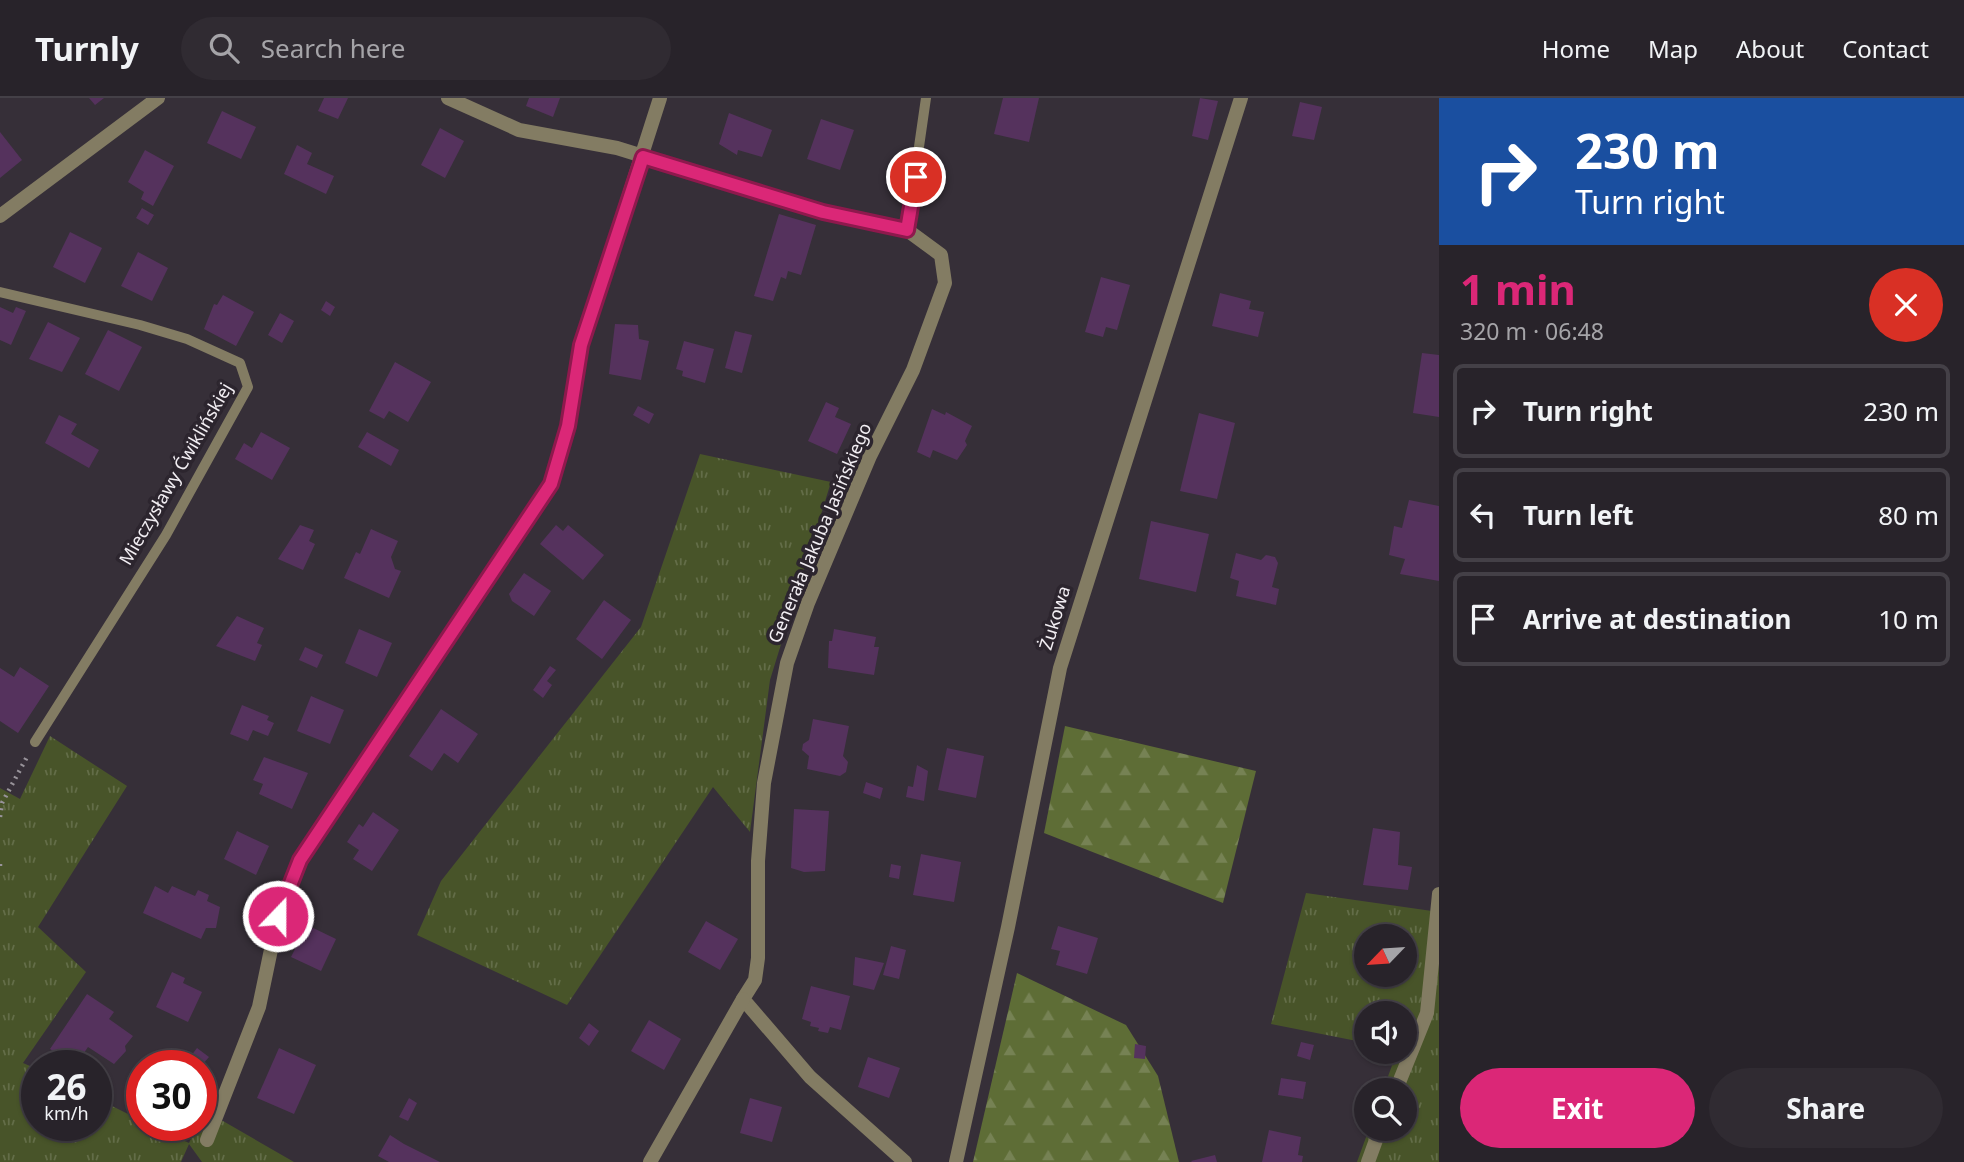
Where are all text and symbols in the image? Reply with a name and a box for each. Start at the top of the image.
search box [181,17,671,80]
text: Turnly [35,26,139,71]
icon: search [205,29,243,67]
text: Search here [261,30,405,66]
text: Home [1542,32,1610,65]
text: Map [1648,32,1698,65]
text: About [1736,32,1804,65]
text: Contact [1842,32,1929,65]
text: 230 m [1575,117,1720,183]
icon: right [1460,126,1551,217]
pin [886,147,946,207]
icon: arrive [897,158,935,196]
text: Turn right [1575,180,1725,223]
text: 1 min [1460,260,1576,317]
button: close [1869,268,1943,342]
text: 320 m · 06:48 [1460,315,1604,347]
street label: Mieczysławy Ćwiklińskiej [113,378,237,569]
icon: right [1464,392,1502,430]
text: Turn right [1523,393,1653,429]
text: 230 m [1863,393,1939,429]
street label: Generała Jakuba Jasińskiego [762,419,876,646]
icon: left [1464,496,1502,534]
text: Turn left [1523,497,1634,533]
text: 80 m [1878,497,1939,533]
street label: Żukowa [1033,583,1075,653]
icon: arrive [1464,600,1502,638]
text: Arrive at destination [1523,601,1792,637]
text: 10 m [1878,601,1939,637]
position arrow [241,879,315,953]
north arrow [1354,924,1418,987]
map controls [1354,924,1417,1141]
button: sound [1354,1001,1417,1064]
speed limit sign: 30 [126,1050,217,1141]
text: 26 [46,1063,87,1110]
button: Exit [1460,1068,1695,1148]
button: Share [1709,1068,1943,1148]
button: search [1354,1078,1417,1141]
text: km/h [44,1101,89,1125]

